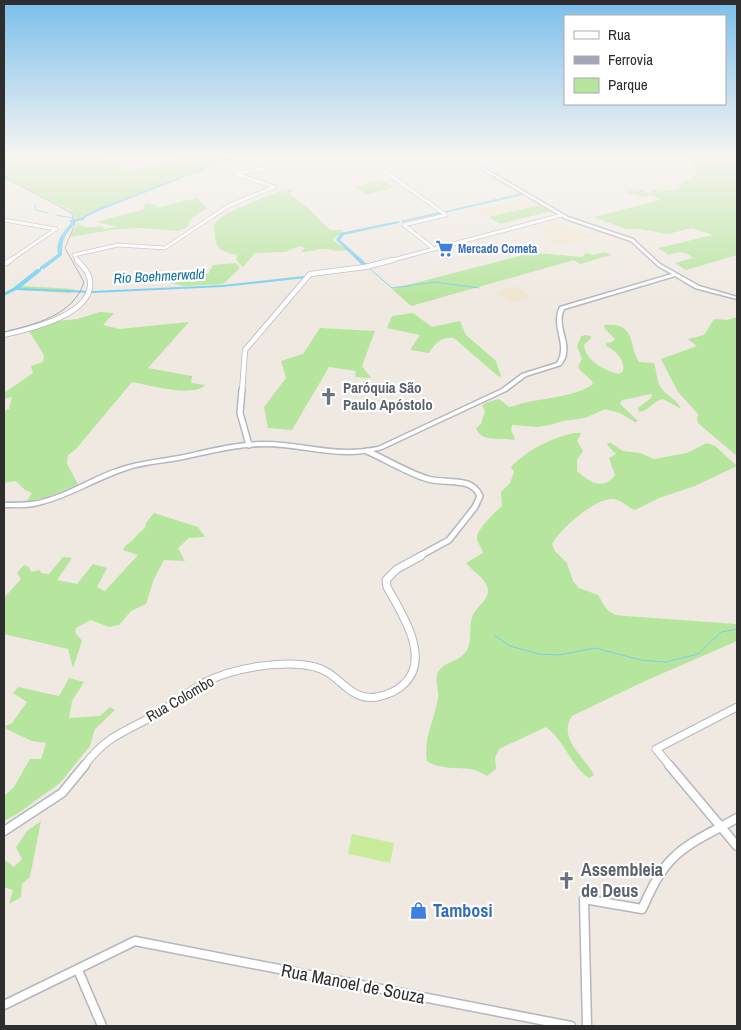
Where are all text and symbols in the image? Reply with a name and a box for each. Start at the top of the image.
legend [564,15,726,105]
text: Rua [608,24,631,45]
text: Ferrovia [608,49,653,70]
text: Parque [608,74,648,95]
supermarket icon: Mercado Cometa [434,239,454,259]
place label: Mercado Cometa [458,241,538,257]
water label: Rio Boehmerwald [113,265,206,287]
place label: Paróquia São Paulo Apóstolo [343,377,433,415]
church icon: Paróquia São Paulo Apóstolo [319,387,339,407]
street label: Rua Colombo [142,671,218,726]
place label: Assembleia de Deus [581,857,664,903]
church icon: Assembleia de Deus [557,870,577,890]
place label: Tambosi [433,898,493,923]
shop icon: Tambosi [409,901,429,921]
street label: Rua Manoel de Souza [279,957,427,1010]

